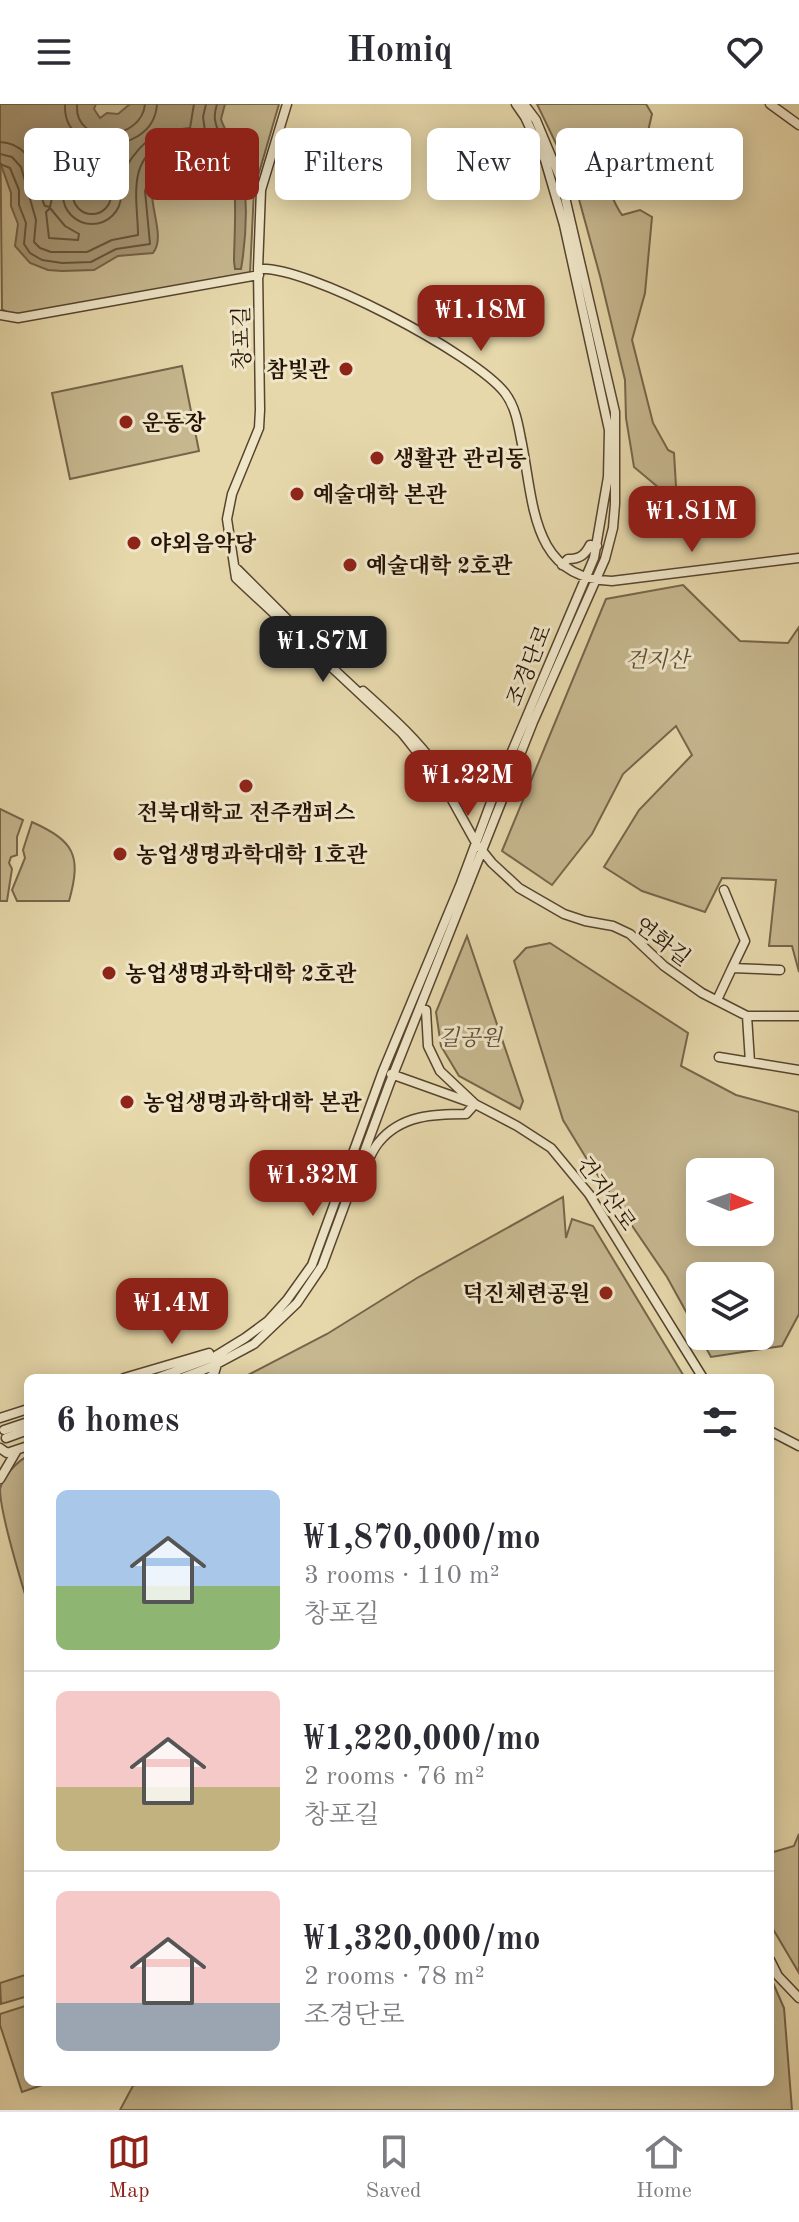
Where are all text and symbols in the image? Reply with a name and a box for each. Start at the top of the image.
icon: menu [32,30,76,74]
icon: heart [723,30,767,74]
text: Homiq [346,34,453,70]
chip: Buy [24,128,129,200]
chip: Rent [145,128,259,200]
chip: Filters [275,128,411,200]
chip: New [427,128,540,200]
chip: Apartment [556,128,743,200]
pin: ₩1.18M [416,285,546,353]
text: ₩1.18M [436,298,526,324]
street label: 창포길 [230,306,255,370]
place label: 참빛관 [266,357,331,382]
marker: 참빛관 [337,360,355,378]
place label: 운동장 [142,410,207,435]
marker: 운동장 [117,413,135,431]
place label: 생활관 관리동 [393,446,527,471]
marker: 생활관 관리동 [368,449,386,467]
place label: 예술대학 본관 [313,482,447,507]
marker: 예술대학 본관 [288,485,306,503]
pin: ₩1.81M [627,486,757,554]
text: ₩1.81M [647,499,737,525]
place label: 야외음악당 [150,531,257,556]
marker: 야외음악당 [125,534,143,552]
place label: 예술대학 2호관 [366,553,513,578]
marker: 예술대학 2호관 [341,556,359,574]
pin: ₩1.87M [258,616,388,684]
street label: 조경단로 [503,622,556,709]
text: ₩1.87M [278,629,368,655]
park label: 건지산 [625,648,692,672]
pin: ₩1.22M [403,750,533,818]
text: ₩1.22M [423,763,513,789]
marker: 전북대학교 전주캠퍼스 [237,777,255,795]
place label: 전북대학교 전주캠퍼스 [137,800,355,825]
place label: 농업생명과학대학 1호관 [136,842,368,867]
marker: 농업생명과학대학 1호관 [111,845,129,863]
street label: 연화길 [630,913,694,971]
place label: 농업생명과학대학 2호관 [125,961,357,986]
marker: 농업생명과학대학 2호관 [100,964,118,982]
park label: 길공원 [438,1026,504,1050]
place label: 농업생명과학대학 본관 [143,1090,362,1115]
marker: 농업생명과학대학 본관 [118,1093,136,1111]
pin: ₩1.32M [248,1150,378,1218]
street label: 건지산로 [572,1152,640,1235]
north arrow [686,1158,774,1246]
map controls [686,1158,774,1350]
text: ₩1.32M [268,1163,358,1189]
button: layers [686,1262,774,1350]
pin: ₩1.4M [116,1278,228,1346]
place label: 덕진체련공원 [462,1281,590,1306]
marker: 덕진체련공원 [597,1284,615,1302]
text: ₩1.4M [134,1291,210,1317]
icon: filters [698,1400,742,1444]
text: 6 homes [56,1405,179,1439]
icon: home [120,1522,216,1618]
text: ₩1,870,000/mo [304,1522,541,1556]
text: 3 rooms · 110 m² [304,1563,500,1589]
text: 창포길 [304,1602,379,1628]
icon: home [120,1723,216,1819]
text: ₩1,220,000/mo [304,1723,541,1757]
text: 2 rooms · 76 m² [304,1764,485,1790]
text: 창포길 [304,1803,379,1829]
icon: home [120,1923,216,2019]
text: ₩1,320,000/mo [304,1923,541,1957]
text: 2 rooms · 78 m² [304,1964,485,1990]
text: 조경단로 [304,2003,404,2029]
tab: Map [107,2130,151,2205]
tab: Saved [366,2130,422,2205]
tab: Home [636,2130,692,2205]

